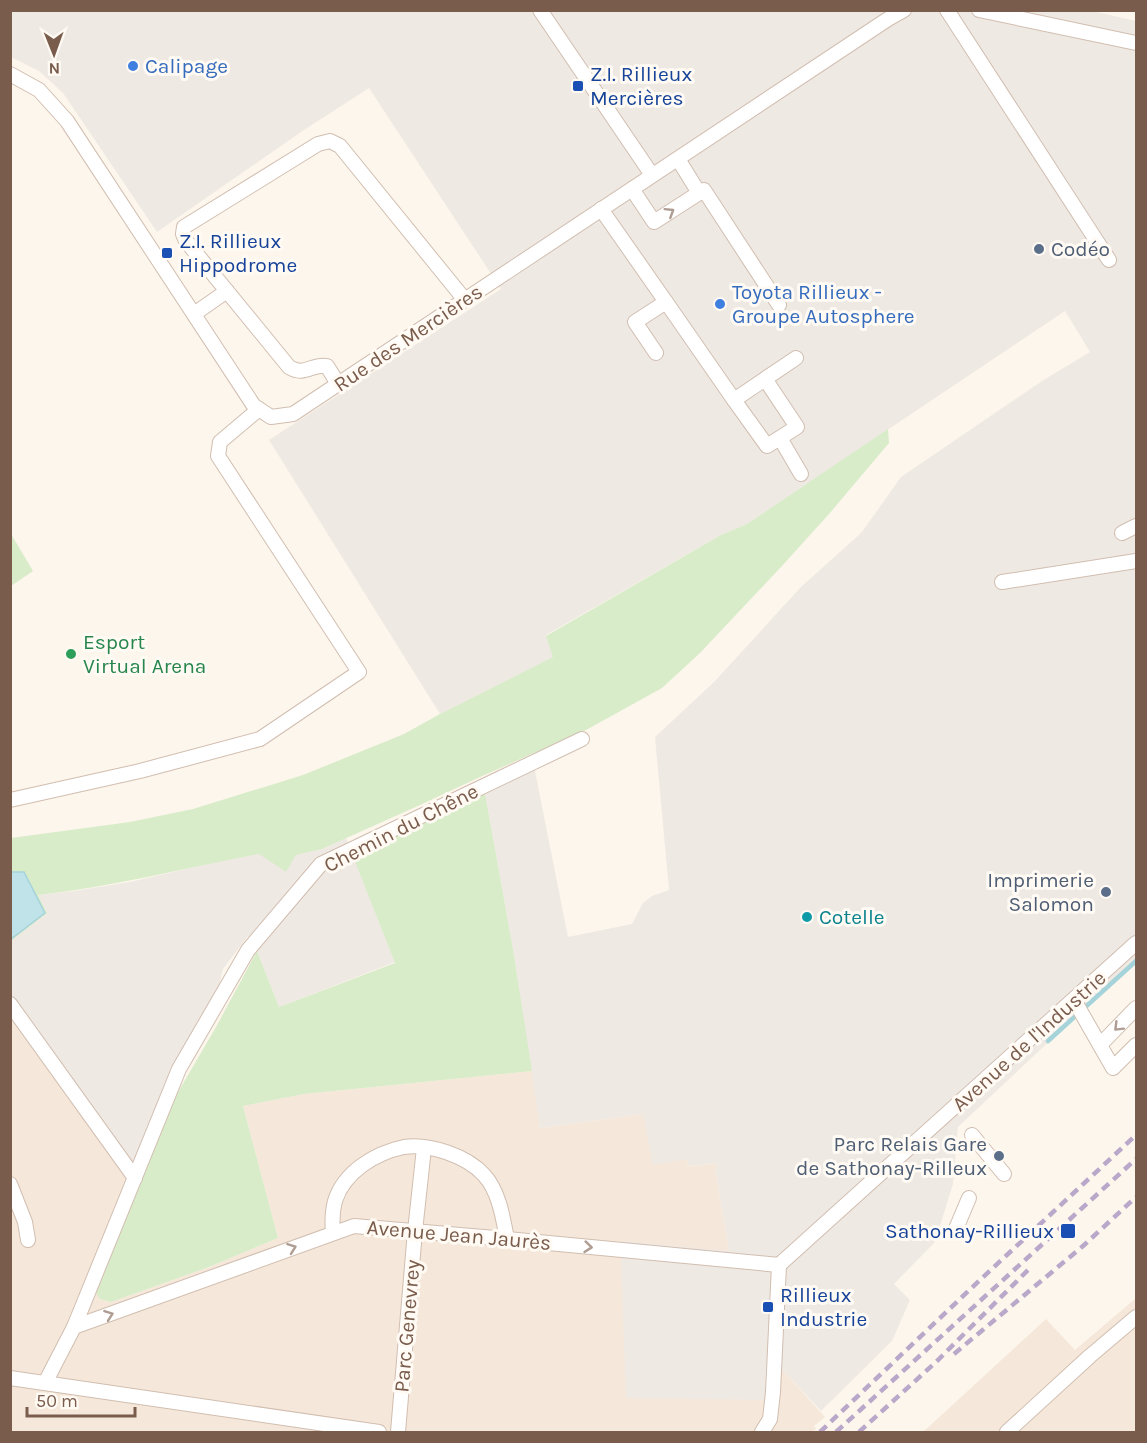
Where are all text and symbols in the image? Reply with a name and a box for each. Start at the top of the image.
north arrow [24,24,84,84]
place label: Calipage [145,54,228,78]
text: N [48,59,60,78]
marker: Calipage [126,59,140,73]
place label: Z.I. Rillieux Mercières [590,62,692,110]
marker: Z.I. Rillieux Mercières [571,79,585,93]
one-way arrow [664,207,674,219]
place label: Z.I. Rillieux Hippodrome [179,229,297,277]
place label: Codéo [1051,237,1110,261]
marker: Codéo [1032,242,1046,256]
marker: Z.I. Rillieux Hippodrome [160,246,174,260]
street label: Rue des Mercières [329,279,487,397]
place label: Toyota Rillieux - Groupe Autosphere [732,280,915,328]
marker: Toyota Rillieux - Groupe Autosphere [713,297,727,311]
place label: Esport Virtual Arena [83,630,206,678]
marker: Esport Virtual Arena [64,647,78,661]
street label: Chemin du Chêne [320,779,482,877]
place label: Imprimerie Salomon [987,868,1094,916]
marker: Imprimerie Salomon [1099,885,1113,899]
place label: Cotelle [819,905,885,929]
marker: Cotelle [800,910,814,924]
street label: Avenue de l'Industrie [947,966,1111,1116]
one-way arrow [1115,1019,1126,1030]
place label: Parc Relais Gare de Sathonay-Rilleux [796,1132,987,1180]
marker: Parc Relais Gare de Sathonay-Rilleux [992,1149,1006,1163]
street label: Avenue Jean Jaurès [366,1215,552,1255]
place label: Sathonay-Rillieux [885,1219,1054,1243]
marker: Sathonay-Rillieux [1059,1222,1077,1240]
one-way arrow [583,1240,592,1253]
one-way arrow [287,1242,297,1255]
street label: Parc Genevrey [389,1258,425,1393]
place label: Rillieux Industrie [780,1283,867,1331]
marker: Rillieux Industrie [761,1300,775,1314]
one-way arrow [103,1309,114,1322]
scale bar [27,1380,135,1418]
text: 50 m [36,1390,78,1412]

